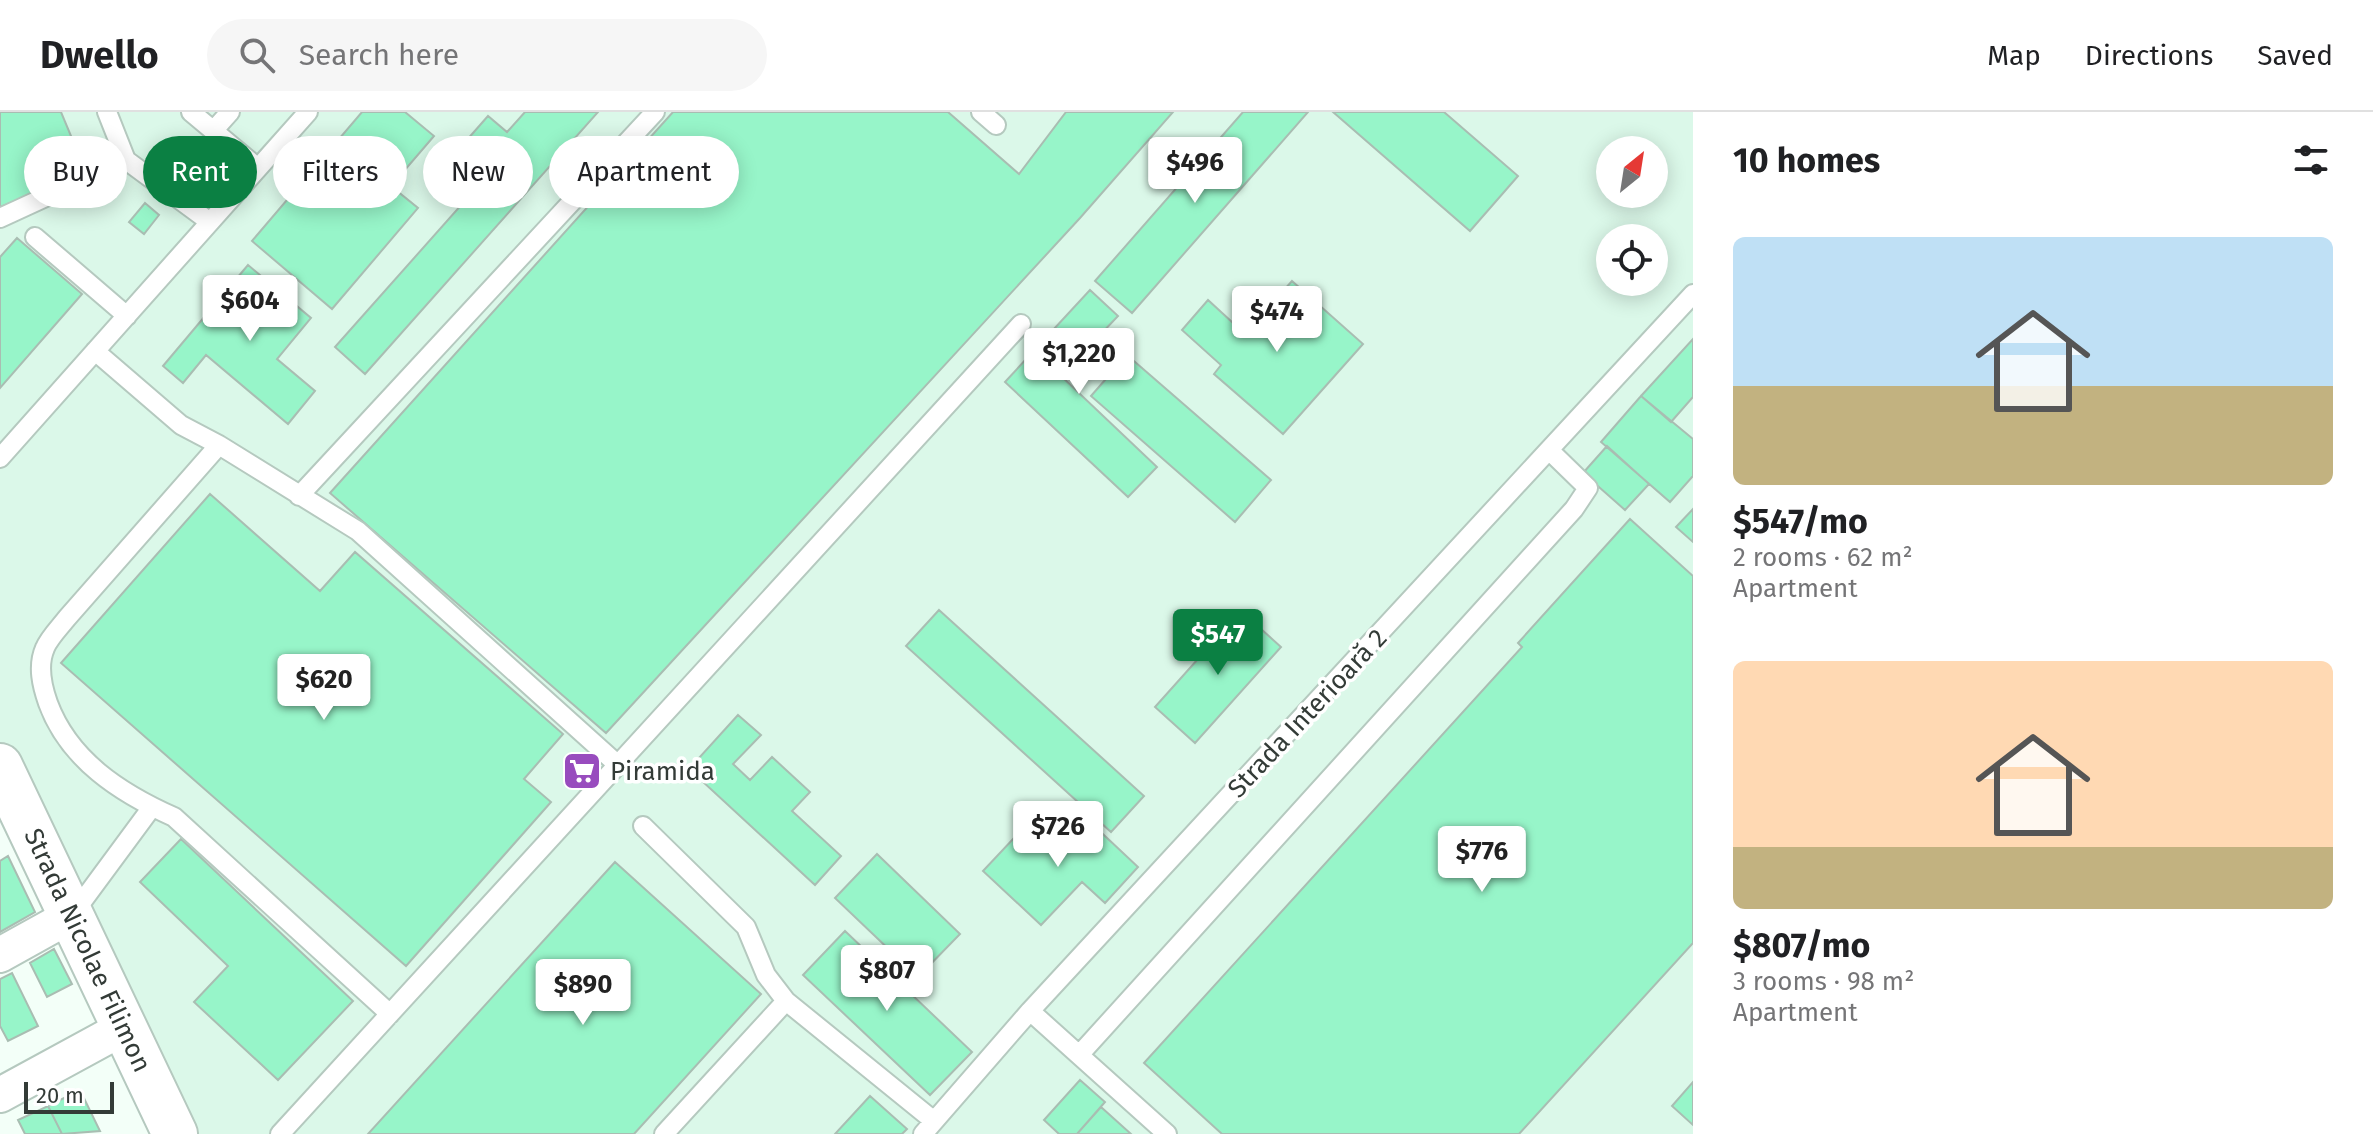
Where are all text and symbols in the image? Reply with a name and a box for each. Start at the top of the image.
search box [207,19,767,91]
text: Dwello [40,32,159,78]
icon: search [235,33,279,77]
text: Search here [299,37,459,73]
text: Map [1987,39,2041,72]
text: Directions [2085,39,2213,72]
text: Saved [2257,39,2333,72]
chip: Buy [24,136,127,208]
chip: Rent [143,136,257,208]
chip: Filters [273,136,407,208]
chip: New [423,136,533,208]
chip: Apartment [549,136,739,208]
north arrow [1596,136,1668,208]
map controls [1596,136,1668,296]
pin: $496 [1148,137,1242,205]
icon: filters [2289,138,2333,182]
text: 10 homes [1733,140,1880,181]
text: $496 [1166,147,1224,178]
button: locate [1596,224,1668,296]
pin: $604 [203,275,297,343]
text: $604 [221,285,279,316]
pin: $474 [1230,286,1324,354]
icon: home [1961,289,2105,433]
text: $474 [1250,296,1304,327]
pin: $1,220 [1014,328,1144,396]
text: $1,220 [1042,338,1116,369]
text: $547/mo [1733,501,1868,542]
text: 2 rooms · 62 m² [1733,542,1913,573]
text: Apartment [1733,573,1858,604]
pin: $547 [1171,609,1265,677]
text: $547 [1191,619,1245,650]
street label: Strada Interioară 2 [1221,623,1393,804]
pin: $620 [277,654,371,722]
text: $620 [295,664,353,695]
icon: home [1961,713,2105,857]
supermarket icon: Piramida [561,750,603,792]
place label: Piramida [610,756,715,787]
pin: $726 [1011,801,1105,869]
text: $726 [1031,811,1085,842]
street label: Strada Nicolae Filimon [17,824,158,1077]
pin: $776 [1435,826,1529,894]
text: $776 [1456,836,1508,867]
text: $807/mo [1733,925,1870,966]
pin: $807 [840,945,934,1013]
text: $807 [859,955,915,986]
pin: $890 [536,959,630,1027]
text: 3 rooms · 98 m² [1733,966,1914,997]
text: $890 [554,969,612,1000]
text: Apartment [1733,997,1858,1028]
scale bar [24,1078,114,1114]
text: 20 m [36,1082,84,1109]

